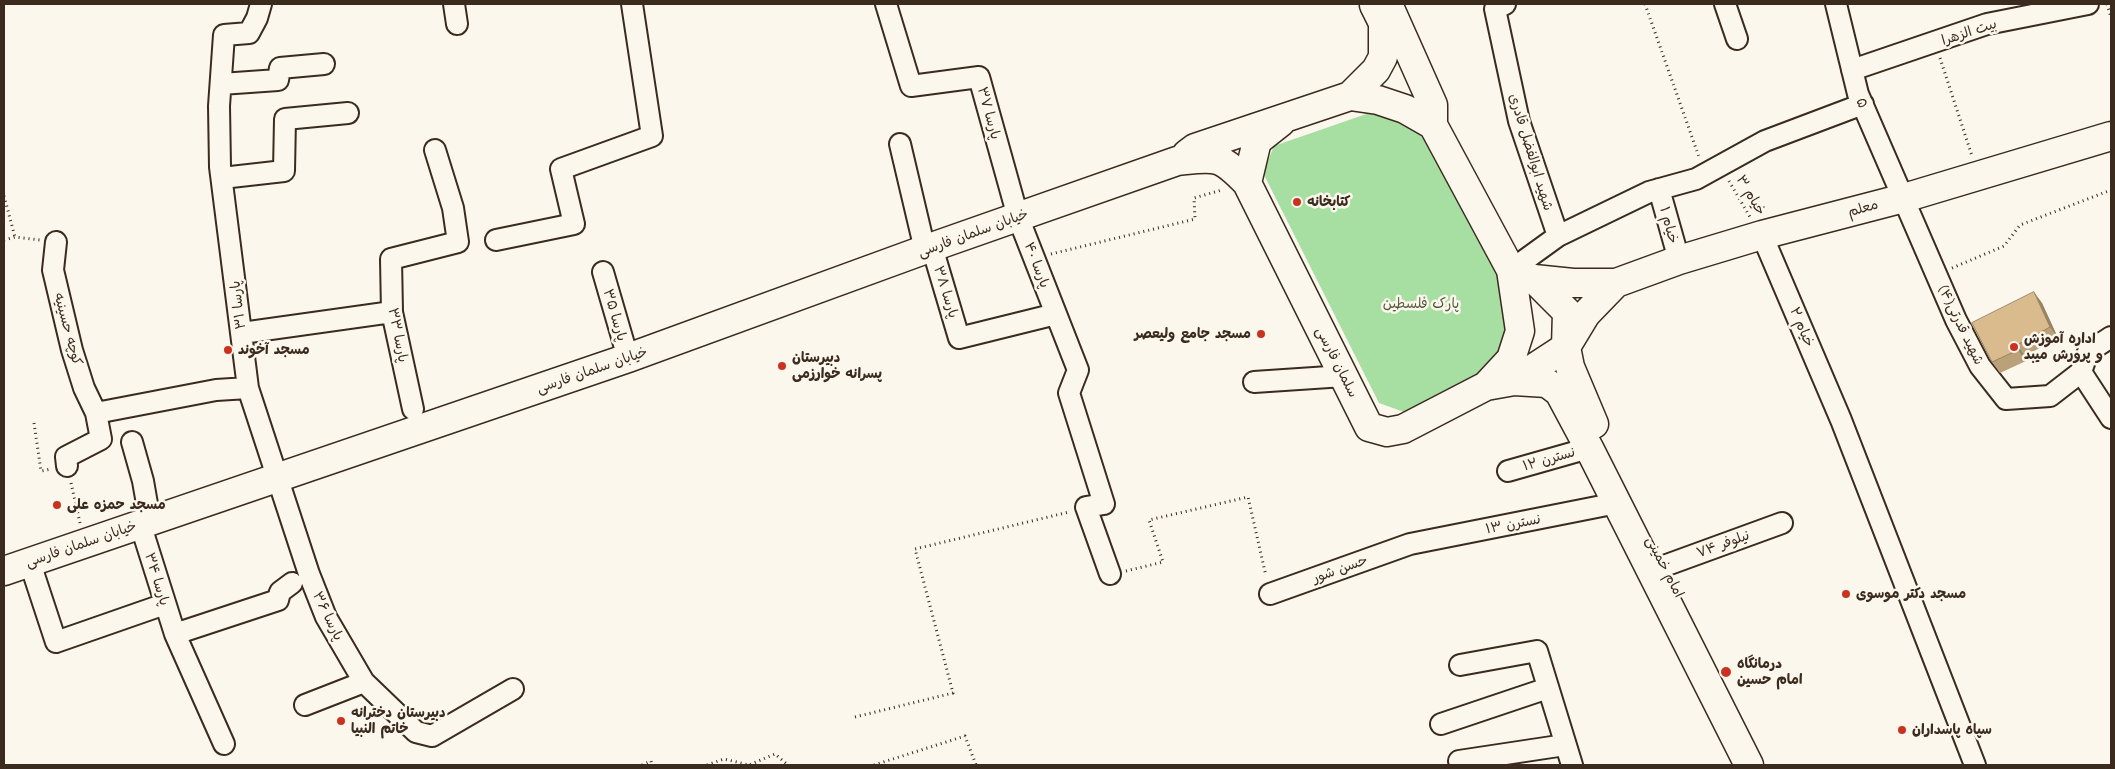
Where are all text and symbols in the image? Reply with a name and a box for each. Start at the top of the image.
street label: بیت الزهرا [1939,15,1999,49]
street label: پارسا ۳۷ [974,85,1004,141]
street label: شهید ابوالفضل قادری [1505,92,1557,212]
street label: ۵ [1852,95,1872,111]
street label: خیام ۳ [1733,172,1769,218]
place label: کتابخانه [1307,194,1351,210]
marker: کتابخانه [1291,196,1303,208]
street label: معلم [1846,196,1880,220]
street label: خیابان سلمان فارسی [916,205,1030,261]
street label: خیام ۱ [1656,205,1682,245]
street label: پارسا ۴۰ [1021,240,1053,290]
street label: پارسا ۳۸ [930,264,962,320]
street label: پارسا ۳۱ [227,280,249,330]
street label: شهید قدرتی(۴) [1934,282,1988,368]
street label: پارسا ۳۵ [600,287,630,343]
street label: کوچه حسینیه [50,291,86,367]
park label: پارک فلسطین [1383,296,1459,312]
street label: خیام ۲ [1786,305,1818,349]
street label: پارسا ۳۳ [384,306,412,364]
street label: سلمان فارسی [1312,324,1362,400]
place label: مسجد جامع ولیعصر [1134,326,1251,342]
marker: مسجد جامع ولیعصر [1255,328,1267,340]
place label: اداره آموزش و پرورش میبد [2024,331,2103,364]
marker: اداره آموزش و پرورش میبد [2008,341,2020,353]
place label: مسجد آخوند [238,342,310,358]
street label: خیابان سلمان فارسی [534,343,650,397]
marker: مسجد آخوند [222,344,234,356]
place label: دبیرستان پسرانه خوارزمی [792,350,882,382]
marker: دبیرستان پسرانه خوارزمی [776,360,788,372]
street label: نسترن ۱۲ [1521,444,1577,474]
place label: مسجد حمزه علی [67,497,166,513]
marker: مسجد حمزه علی [51,499,63,511]
street label: نسترن ۱۳ [1484,510,1542,538]
street label: خیابان سلمان فارسی [23,517,139,571]
street label: نیلوفر ۷۴ [1694,527,1752,561]
street label: امام خمینی [1642,534,1688,600]
street label: پارسا ۳۴ [141,551,173,607]
street label: حسن شور [1310,551,1370,587]
place label: مسجد دکتر موسوی [1856,586,1966,602]
marker: مسجد دکتر موسوی [1840,588,1852,600]
street label: پارسا ۳۶ [309,589,347,643]
place label: درمانگاه امام حسین [1737,656,1803,689]
marker: درمانگاه امام حسین [1719,665,1733,679]
place label: دبیرستان دخترانه خاتم النبیا [351,705,445,738]
marker: دبیرستان دخترانه خاتم النبیا [335,715,347,727]
place label: سپاه پاسداران [1912,722,1992,738]
marker: سپاه پاسداران [1896,724,1908,736]

